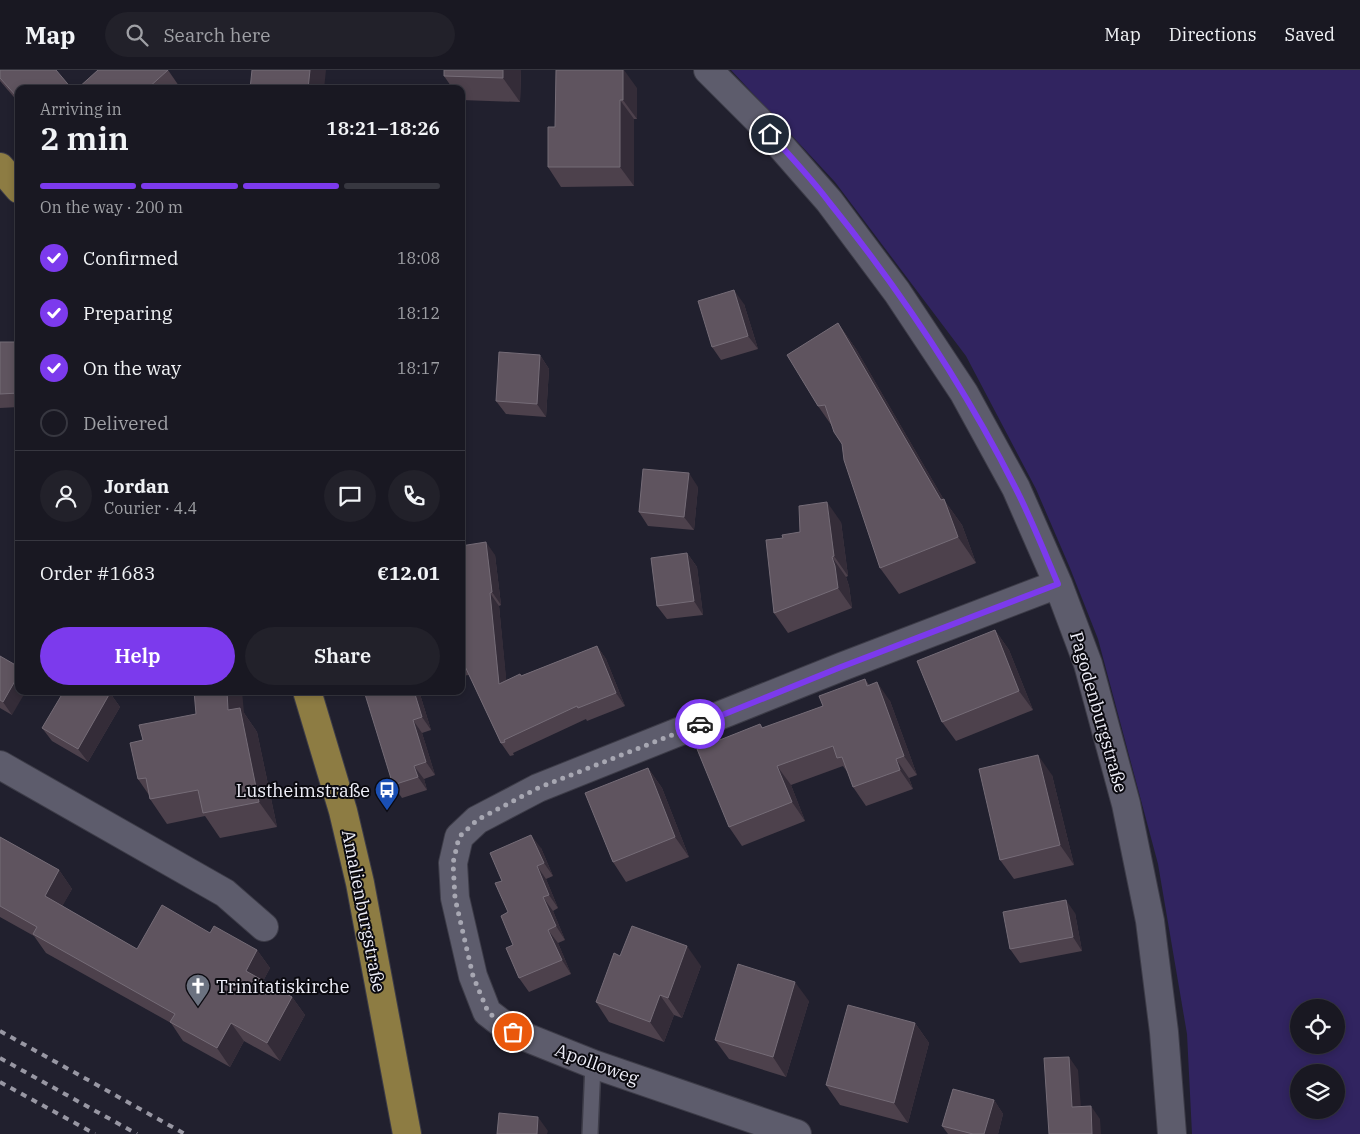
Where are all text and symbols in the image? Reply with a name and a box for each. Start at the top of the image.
search box [105,12,455,57]
text: Map [25,19,75,51]
icon: search [123,21,151,49]
text: Search here [163,23,270,47]
text: Map [1104,23,1141,46]
text: Directions [1169,23,1257,46]
text: Saved [1285,23,1335,46]
text: Arriving in [40,99,122,119]
pin [749,113,791,155]
text: 18:21–18:26 [326,116,440,140]
text: 2 min [40,117,129,159]
icon: home [756,120,784,148]
text: On the way · 200 m [40,197,183,217]
icon: check [40,244,68,272]
text: Confirmed [83,246,178,270]
text: 18:08 [397,248,440,268]
icon: check [40,299,68,327]
text: Preparing [83,301,172,325]
text: 18:12 [397,303,440,323]
icon: check [40,354,68,382]
text: On the way [83,356,181,380]
text: 18:17 [397,358,440,378]
text: Delivered [83,411,169,435]
button: person [40,470,92,522]
button: chat [324,470,376,522]
button: phone [388,470,440,522]
text: Jordan [104,474,169,498]
text: Courier · 4.4 [104,498,197,518]
text: Order #1683 [40,561,155,585]
text: €12.01 [377,561,440,585]
button: Help [40,627,235,685]
button: Share [245,627,440,685]
street label: Pagodenburgstraße [1065,629,1133,795]
courier [675,699,725,749]
icon: car [686,710,714,738]
bus stop icon: Lustheimstraße [374,777,400,811]
place label: Lustheimstraße [236,779,370,802]
street label: Amalienburgstraße [337,828,391,994]
church icon: Trinitatiskirche [185,973,211,1007]
place label: Trinitatiskirche [216,975,349,998]
map controls [1290,999,1345,1119]
button: locate [1290,999,1345,1054]
pin [492,1011,534,1053]
icon: bag [499,1018,527,1046]
street label: Apolloweg [552,1038,642,1090]
button: layers [1290,1064,1345,1119]

